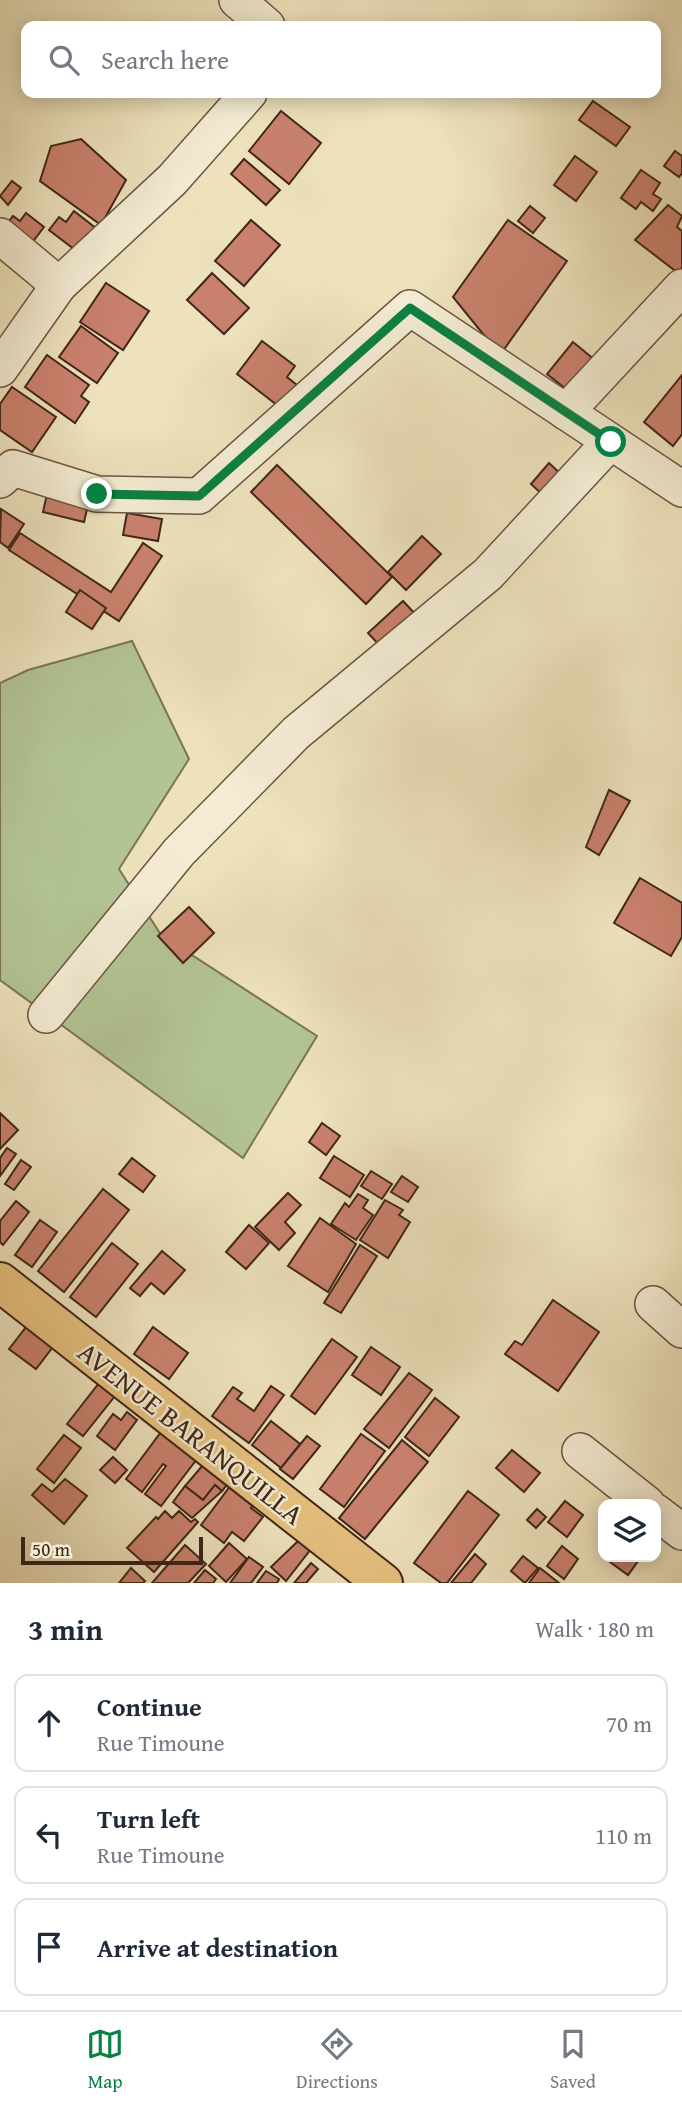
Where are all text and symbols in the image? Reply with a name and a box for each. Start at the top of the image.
search box [21,21,661,98]
text: Search here [101,40,229,79]
icon: search [45,41,83,79]
route start [595,426,626,457]
route end [81,478,112,509]
street label: AVENUE BARANQUILLA [70,1331,313,1534]
map controls [598,1499,661,1562]
button: layers [598,1499,661,1562]
scale bar [21,1534,203,1566]
text: 50 m [32,1535,70,1563]
text: 3 min [28,1607,103,1651]
text: Walk · 180 m [535,1612,654,1645]
text: Continue [97,1687,202,1726]
icon: ahead [30,1704,68,1742]
text: 70 m [606,1707,652,1740]
text: Rue Timoune [97,1726,225,1759]
text: Turn left [97,1799,200,1838]
icon: left [30,1816,68,1854]
text: 110 m [595,1819,652,1852]
text: Rue Timoune [97,1838,225,1871]
icon: arrive [30,1928,68,1966]
text: Arrive at destination [97,1928,338,1967]
tab: Map [86,2025,124,2095]
tab: Directions [296,2025,378,2095]
tab: Saved [550,2025,596,2095]

